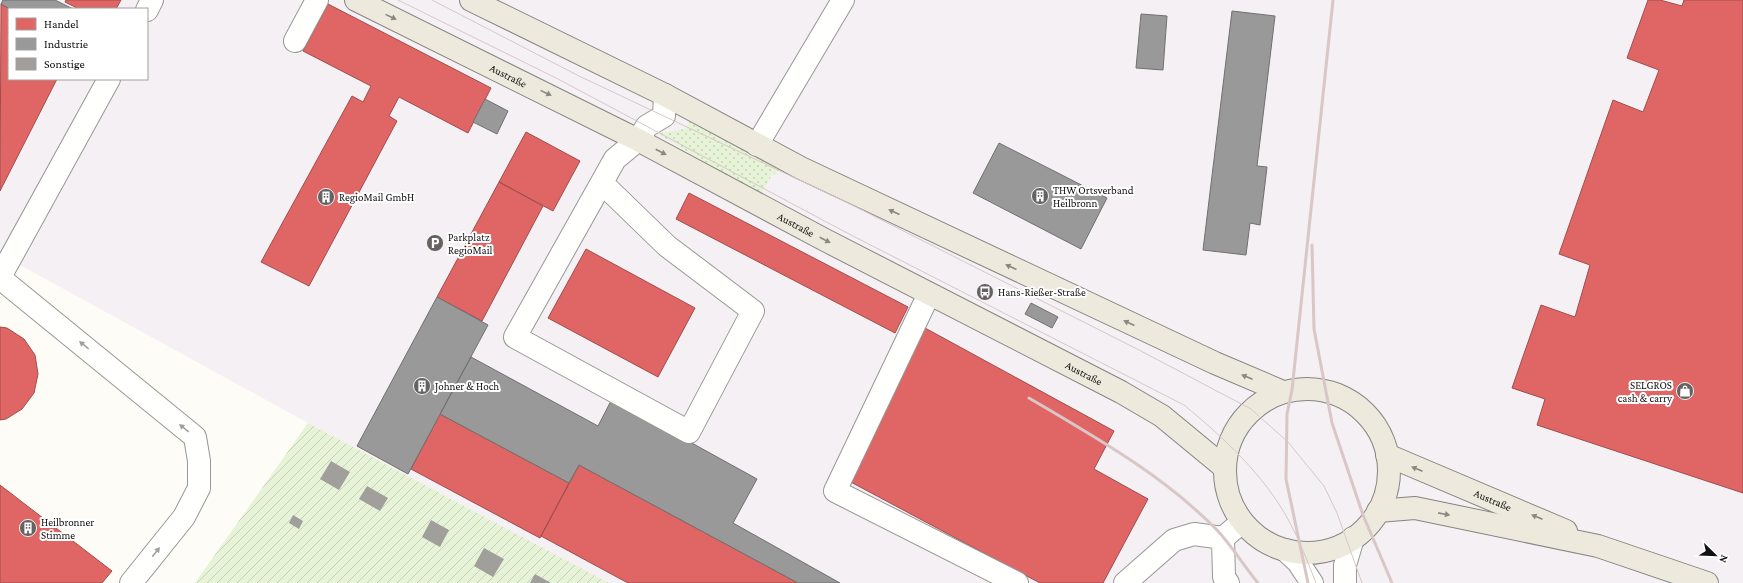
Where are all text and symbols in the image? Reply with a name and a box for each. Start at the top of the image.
legend [8,8,148,80]
one-way arrow [385,14,397,20]
text: Handel [44,17,79,31]
text: Industrie [44,37,88,51]
text: Sonstige [44,57,85,71]
street label: Austraße [488,61,529,90]
one-way arrow [540,90,551,96]
one-way arrow [655,149,667,156]
place label: THW Ortsverband Heilbronn [1053,184,1134,209]
building icon: THW Ortsverband Heilbronn [1030,186,1050,206]
building icon: RegioMail GmbH [316,187,336,207]
place label: RegioMail GmbH [339,191,414,204]
one-way arrow [888,209,900,215]
street label: Austraße [776,210,816,239]
place label: Parkplatz RegioMail [448,231,493,257]
parking icon: Parkplatz RegioMail [425,233,445,253]
one-way arrow [819,237,831,244]
one-way arrow [1006,264,1017,270]
bus stop icon: Hans-Rießer-Straße [975,282,995,302]
place label: Hans-Rießer-Straße [998,286,1086,298]
one-way arrow [1123,320,1135,326]
one-way arrow [78,341,89,350]
street label: Austraße [1064,359,1105,387]
one-way arrow [1242,374,1253,380]
building icon: Johner & Hoch [412,376,432,396]
place label: SELGROS cash & carry [1618,379,1673,405]
place label: Johner & Hoch [434,380,499,393]
shop icon: SELGROS cash & carry [1675,381,1695,401]
one-way arrow [179,423,190,432]
one-way arrow [1410,465,1422,471]
street label: Austraße [1472,487,1514,513]
one-way arrow [1438,511,1451,517]
one-way arrow [1531,514,1543,520]
place label: Heilbronner Stimme [41,516,94,541]
building icon: Heilbronner Stimme [18,518,38,538]
north arrow [1695,535,1735,575]
one-way arrow [151,547,160,558]
text: N [1717,553,1731,565]

